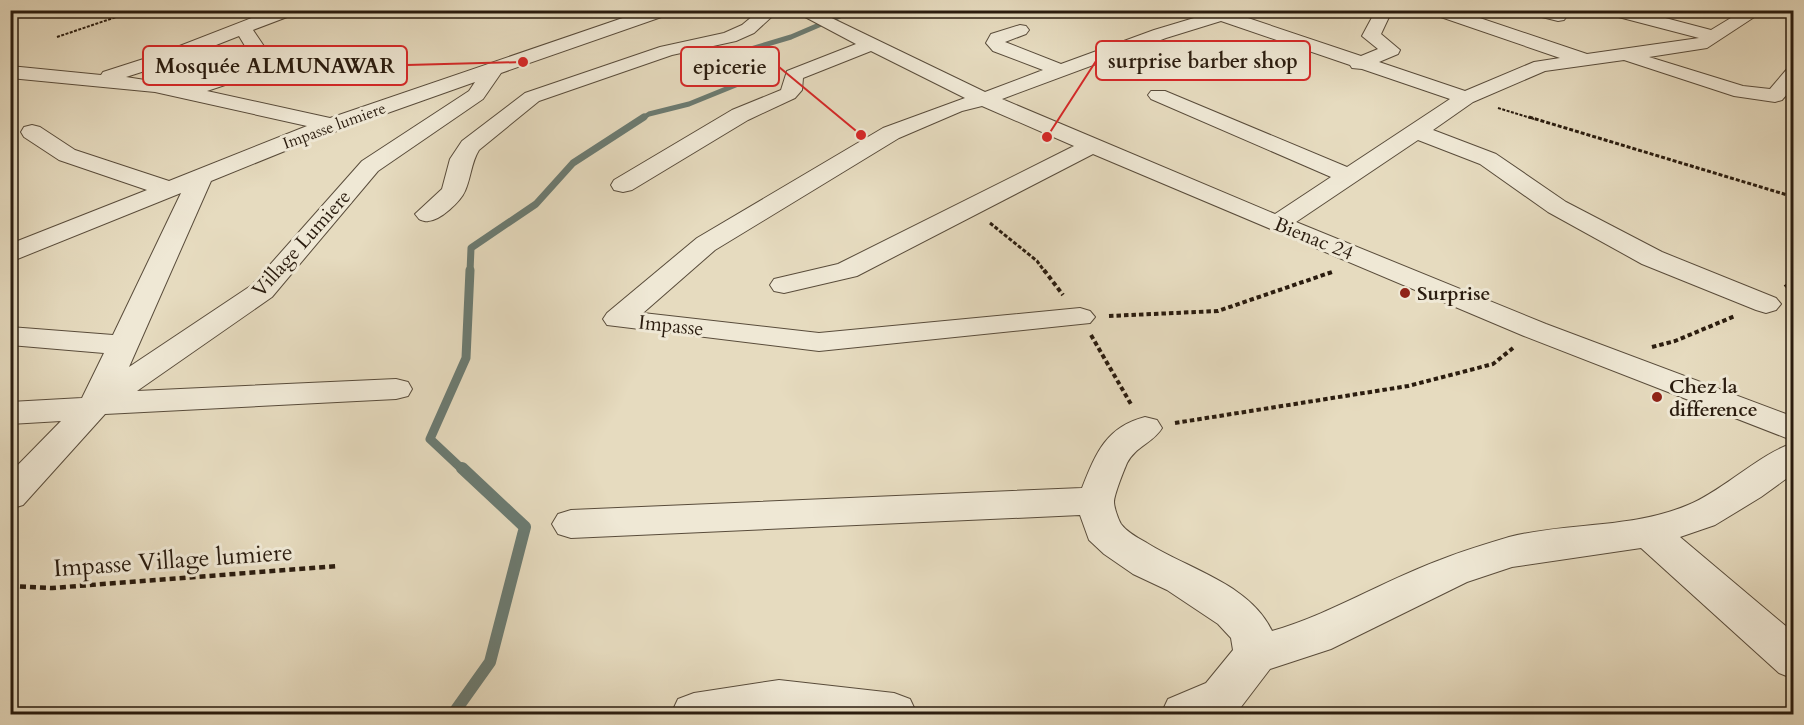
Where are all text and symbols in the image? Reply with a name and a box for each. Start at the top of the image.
callout: surprise barber shop [1096,41,1310,80]
callout: Mosquée ALMUNAWAR [143,46,407,85]
callout: epicerie [681,47,779,86]
text: surprise barber shop [1108,47,1298,76]
text: Mosquée ALMUNAWAR [155,52,396,81]
text: epicerie [693,53,767,82]
street label: Impasse lumiere [280,97,389,155]
street label: Village Lumiere [246,184,357,303]
street label: Bienac 24 [1270,210,1357,267]
place label: Surprise [1417,280,1490,307]
marker: Surprise [1398,286,1412,300]
street label: Impasse [637,309,705,342]
place label: Chez la difference [1669,373,1758,423]
marker: Chez la difference [1650,390,1664,404]
street label: Impasse Village lumiere [52,536,294,585]

